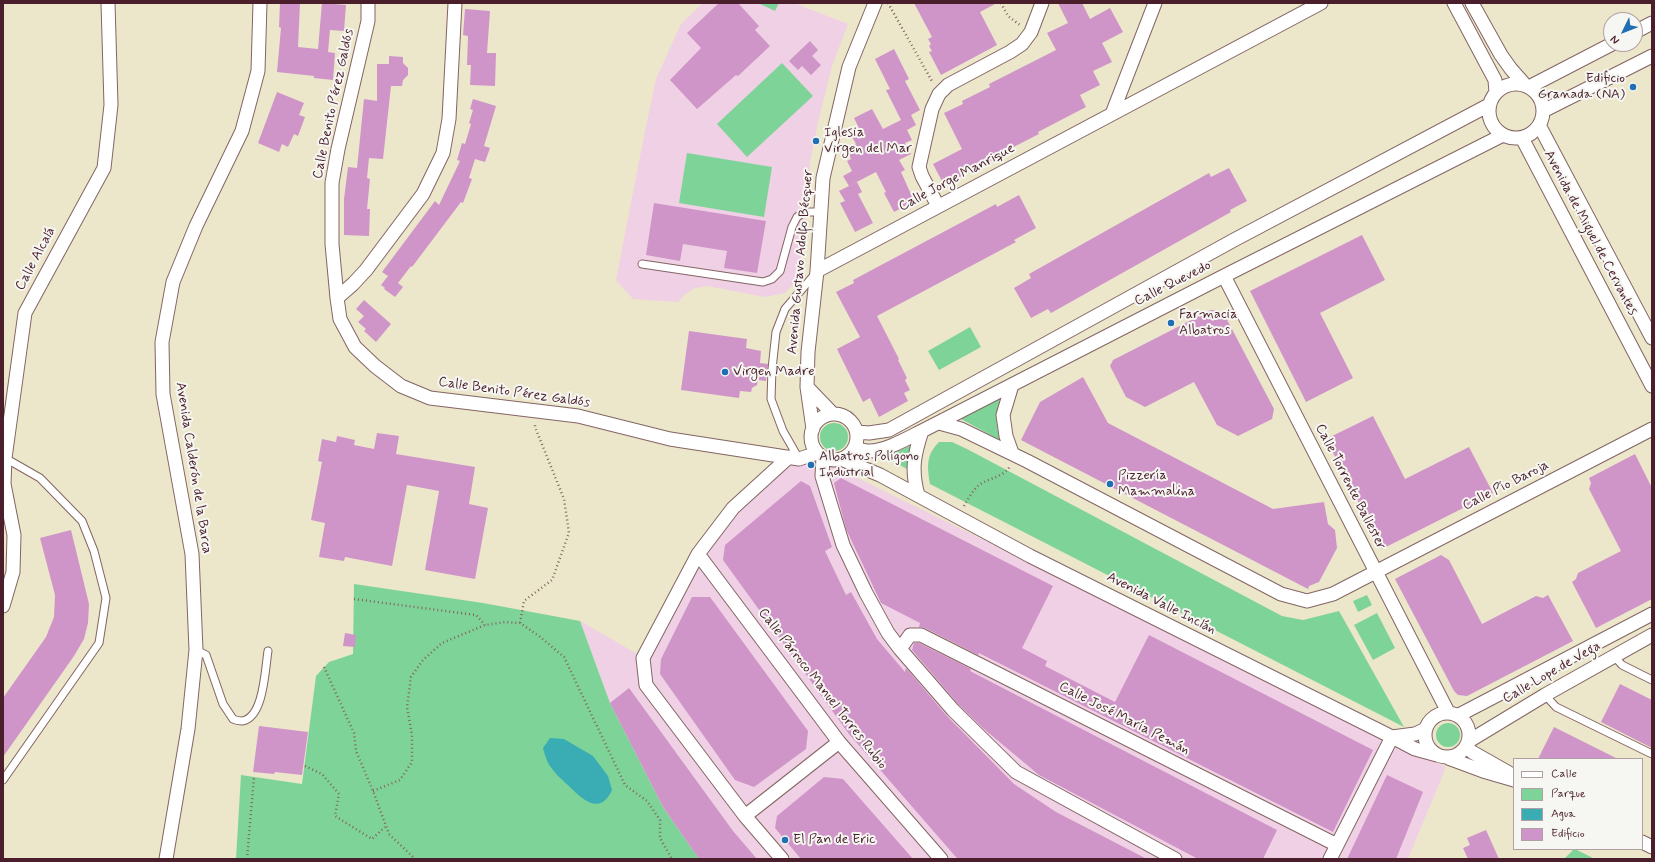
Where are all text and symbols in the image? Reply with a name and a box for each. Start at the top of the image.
north arrow [1603,12,1643,52]
street label: Calle Benito Pérez Galdós [310,27,358,181]
text: N [1607,32,1623,47]
place label: Edificio Granada (NA) [1538,71,1625,104]
marker: Edificio Granada (NA) [1628,82,1638,92]
place label: Iglesia Virgen del Mar [824,125,912,158]
marker: Iglesia Virgen del Mar [811,136,821,146]
street label: Calle Jorge Manrique [896,140,1018,216]
street label: Avenida de Miguel de Cervantes [1539,148,1641,318]
street label: Avenida Gustavo Adolfo Bécquer [785,169,817,355]
street label: Calle Alcalá [12,224,60,294]
street label: Calle Quevedo [1132,258,1214,310]
place label: Farmacia Albatros [1179,307,1238,340]
marker: Farmacia Albatros [1166,318,1176,328]
place label: Virgen Madre [733,364,814,380]
marker: Virgen Madre [720,367,730,377]
street label: Calle Benito Pérez Galdós [437,374,591,412]
street label: Avenida Calderón de la Barca [171,381,215,555]
street label: Calle Torrente Ballester [1311,421,1389,553]
place label: Albatros Polígono Industrial [819,449,919,482]
street label: Calle Pío Baroja [1460,457,1552,515]
marker: Albatros Polígono Industrial [806,460,816,470]
place label: Pizzería Mammalina [1118,468,1195,500]
marker: Pizzería Mammalina [1105,479,1115,489]
street label: Avenida Valle Inclán [1104,569,1218,639]
street label: Calle Párroco Manuel Torres Rubio [754,605,890,773]
street label: Calle Lope de Vega [1500,638,1604,708]
street label: Calle José María Pemán [1056,679,1192,759]
legend [1513,758,1643,850]
text: Calle [1551,766,1577,782]
text: Parque [1551,786,1586,802]
text: Agua [1551,806,1575,822]
text: Edificio [1551,826,1585,842]
place label: El Pan de Eric [793,832,876,848]
marker: El Pan de Eric [780,835,790,845]

